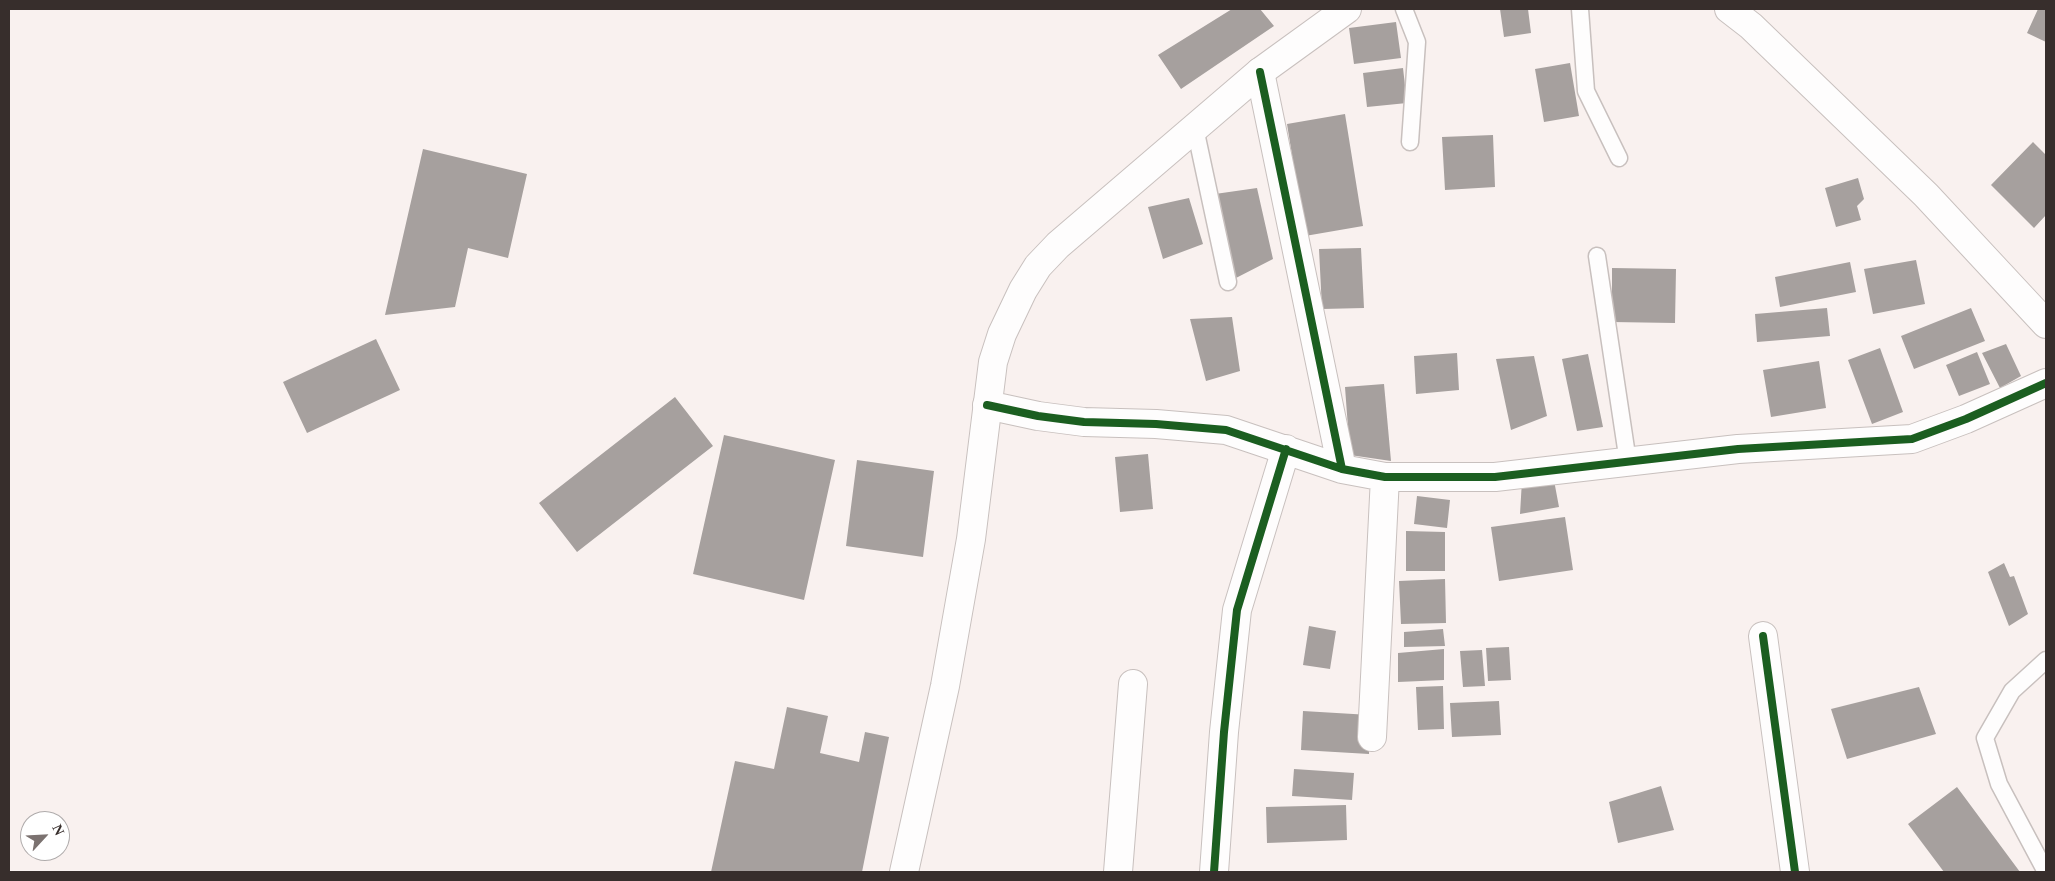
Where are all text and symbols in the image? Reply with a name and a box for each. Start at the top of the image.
north arrow [20,811,70,861]
text: N [49,822,67,838]

